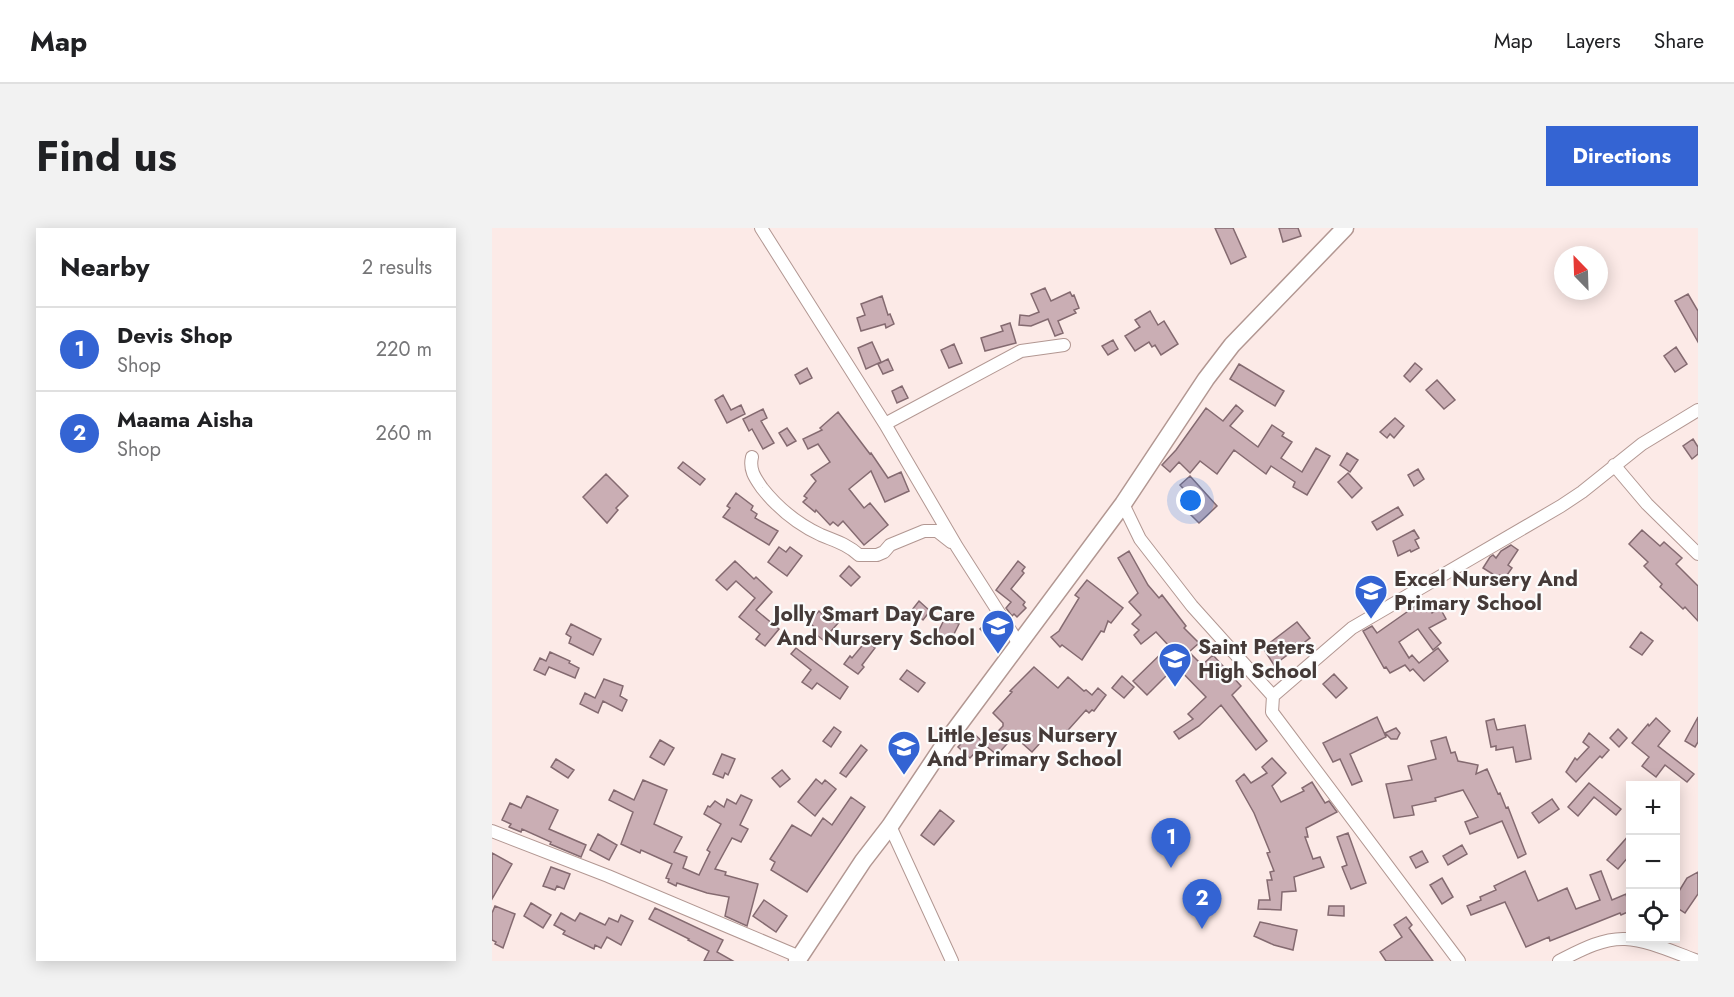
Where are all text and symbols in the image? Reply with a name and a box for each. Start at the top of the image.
text: Map [30,21,87,62]
text: Map [1494,26,1533,56]
text: Layers [1566,26,1621,56]
text: Share [1654,26,1704,56]
text: Find us [36,126,177,187]
button: Directions [1546,126,1698,186]
north arrow [1554,246,1608,300]
text: Nearby [60,248,149,286]
text: 2 results [362,253,432,282]
text: Devis Shop [117,319,233,351]
text: 1 [74,335,85,364]
text: 220 m [376,335,432,364]
text: Shop [117,351,161,380]
text: Maama Aisha [117,403,253,435]
text: 2 [73,419,86,448]
text: 260 m [376,419,432,448]
text: Shop [117,435,161,464]
your location [1176,486,1205,515]
place label: Excel Nursery And Primary School [1394,564,1578,618]
school or university icon: Excel Nursery And Primary School [1353,573,1389,620]
place label: Jolly Smart Day Care And Nursery School [770,599,975,653]
school or university icon: Jolly Smart Day Care And Nursery School [980,608,1016,655]
place label: Saint Peters High School [1198,632,1317,686]
school or university icon: Saint Peters High School [1157,641,1193,688]
place label: Little Jesus Nursery And Primary School [926,720,1122,774]
school or university icon: Little Jesus Nursery And Primary School [886,729,922,776]
map controls [1626,781,1680,943]
button: + [1626,781,1680,835]
pin: 1 [1152,818,1190,868]
button: − [1626,835,1680,889]
pin: 2 [1182,880,1222,929]
button: locate [1626,889,1680,943]

